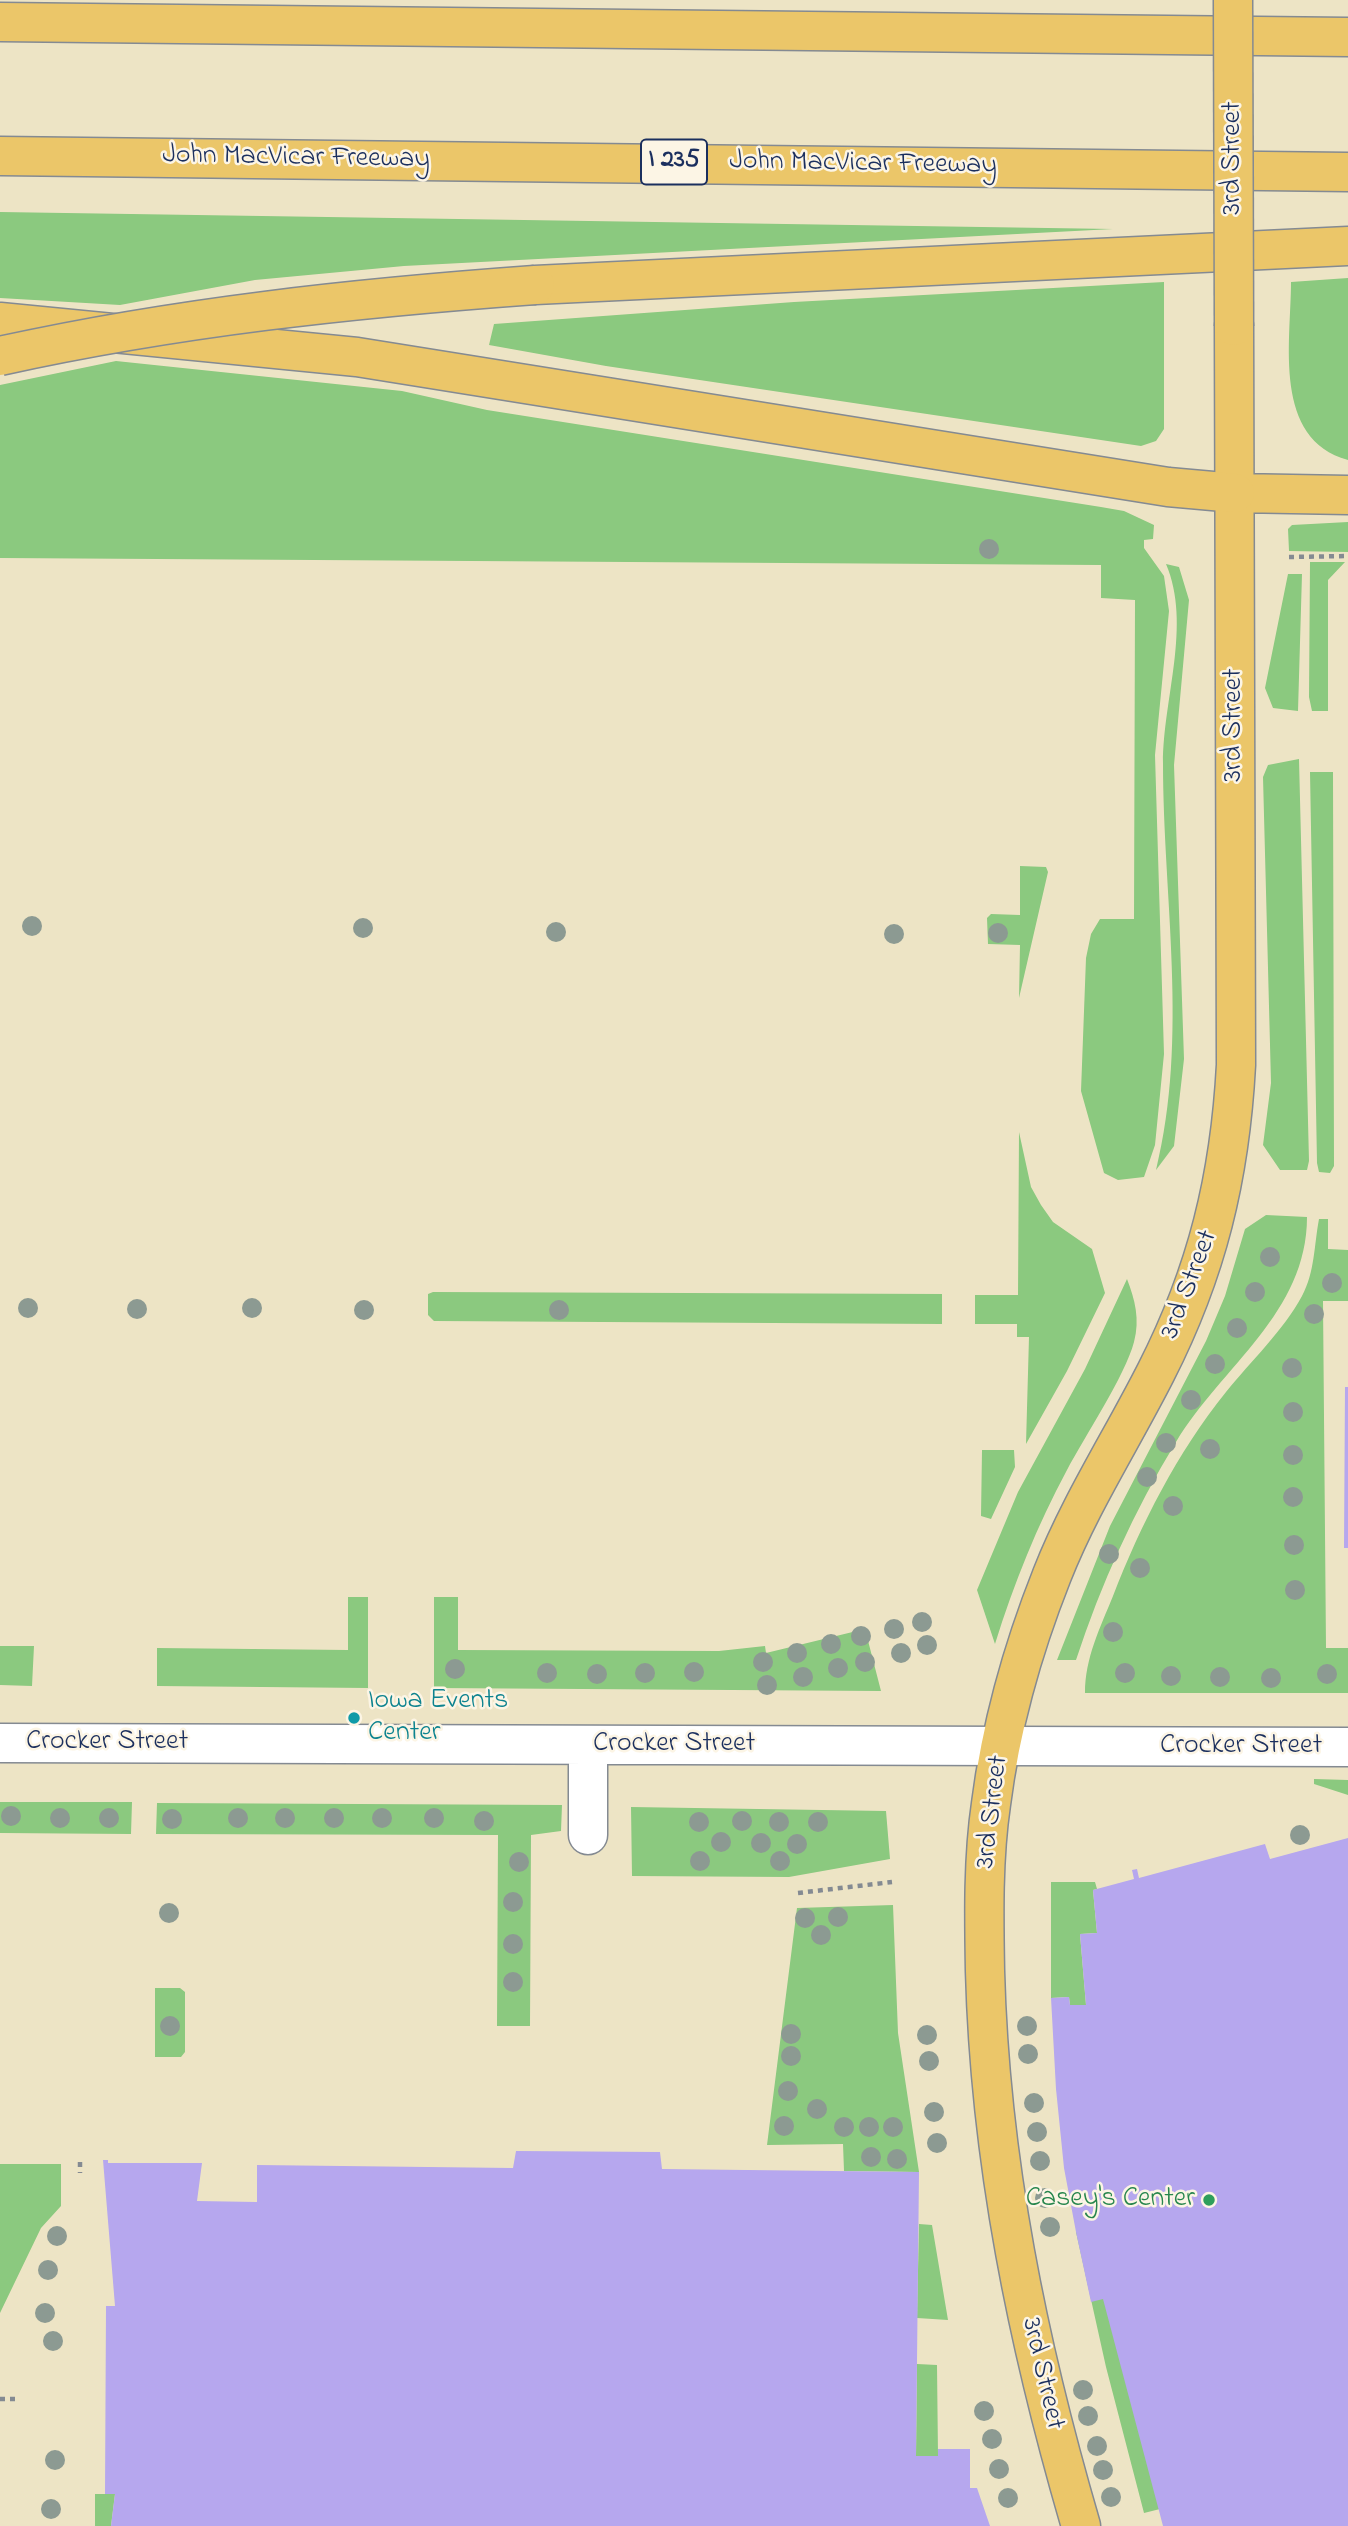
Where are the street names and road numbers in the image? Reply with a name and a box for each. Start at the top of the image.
street label: 3rd Street [1217,101,1251,215]
street label: John MacVicar Freeway [162,140,430,178]
road number: I 235 [641,140,707,184]
street label: John MacVicar Freeway [729,146,997,184]
street label: 3rd Street [1218,668,1252,782]
street label: 3rd Street [1155,1226,1227,1344]
street label: Crocker Street [26,1726,188,1760]
street label: Crocker Street [593,1728,755,1762]
street label: Crocker Street [1160,1730,1322,1764]
street label: 3rd Street [970,1754,1018,1870]
street label: 3rd Street [1012,2315,1070,2433]

